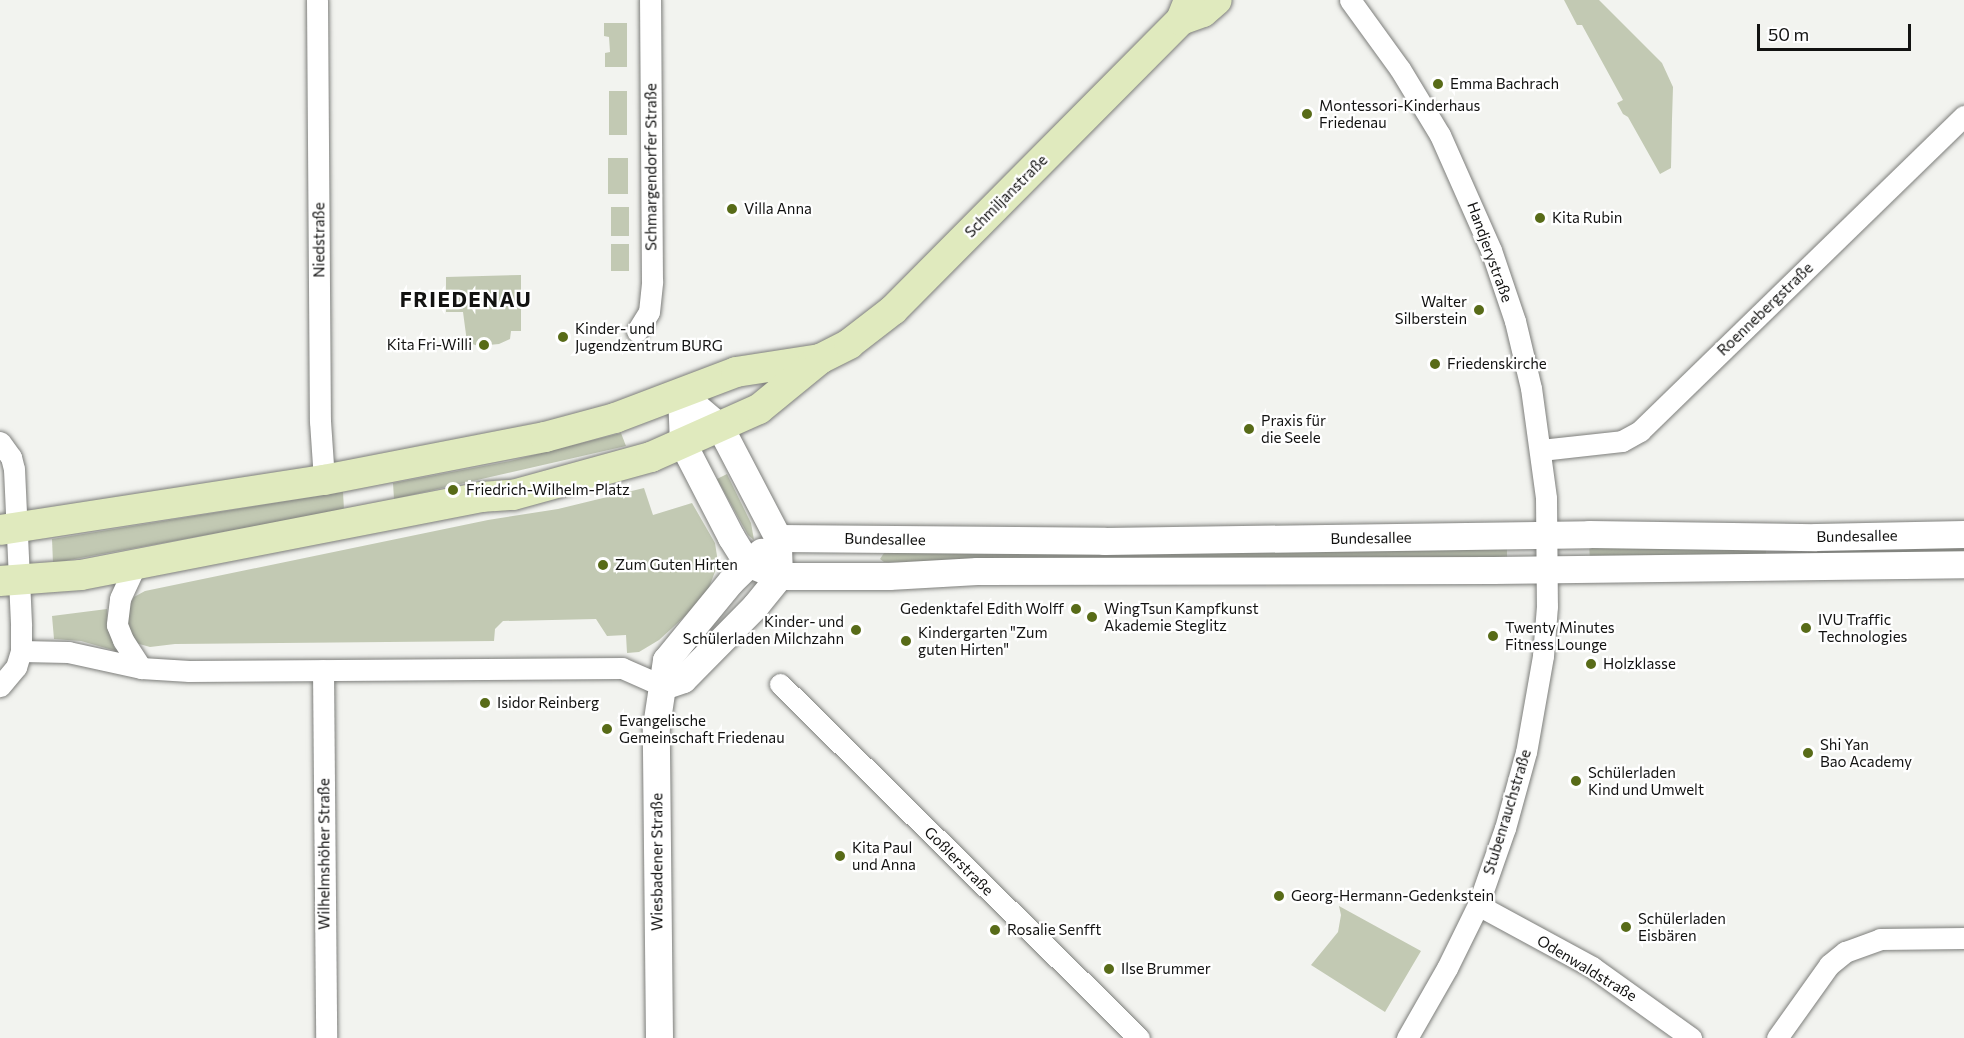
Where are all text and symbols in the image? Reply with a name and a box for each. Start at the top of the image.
scale bar [1760,12,1914,50]
text: 50 m [1768,23,1809,45]
place label: Emma Bachrach [1450,75,1559,93]
marker: Emma Bachrach [1431,77,1445,91]
street label: Schmargendorfer Straße [642,83,660,251]
place label: Montessori-Kinderhaus Friedenau [1319,96,1480,131]
marker: Montessori-Kinderhaus Friedenau [1300,107,1314,121]
street label: Schmiljanstraße [961,151,1051,241]
street label: Handjerystraße [1464,199,1516,305]
place label: Villa Anna [744,200,812,218]
street label: Niedstraße [310,202,328,278]
marker: Villa Anna [725,202,739,216]
place label: Kita Rubin [1552,209,1622,227]
marker: Kita Rubin [1533,211,1547,225]
street label: Roennebergstraße [1713,259,1817,359]
district label: FRIEDENAU [400,286,532,312]
place label: Walter Silberstein [1395,292,1467,327]
marker: Walter Silberstein [1472,303,1486,317]
place label: Kinder- und Jugendzentrum BURG [575,319,723,354]
marker: Kinder- und Jugendzentrum BURG [556,330,570,344]
place label: Kita Fri-Willi [387,336,472,354]
marker: Kita Fri-Willi [477,338,491,352]
place label: Friedenskirche [1447,355,1547,373]
marker: Friedenskirche [1428,357,1442,371]
place label: Praxis für die Seele [1261,411,1326,446]
marker: Praxis für die Seele [1242,422,1256,436]
marker: Friedrich-Wilhelm-Platz [444,481,462,499]
place label: Friedrich-Wilhelm-Platz [466,481,630,499]
street label: Bundesallee [1816,526,1898,546]
street label: Bundesallee [1330,528,1412,548]
street label: Bundesallee [844,529,926,549]
place label: Zum Guten Hirten [615,556,738,574]
marker: Zum Guten Hirten [596,558,610,572]
place label: WingTsun Kampfkunst Akademie Steglitz [1104,599,1259,634]
place label: Gedenktafel Edith Wolff [900,600,1064,618]
marker: Gedenktafel Edith Wolff [1069,602,1083,616]
marker: WingTsun Kampfkunst Akademie Steglitz [1085,610,1099,624]
place label: IVU Traffic Technologies [1818,610,1907,645]
place label: Kinder- und Schülerladen Milchzahn [683,612,844,647]
place label: Twenty Minutes Fitness Lounge [1505,618,1615,653]
marker: IVU Traffic Technologies [1799,621,1813,635]
marker: Kinder- und Schülerladen Milchzahn [849,623,863,637]
place label: Kindergarten "Zum guten Hirten" [918,623,1047,658]
marker: Twenty Minutes Fitness Lounge [1486,629,1500,643]
marker: Kindergarten "Zum guten Hirten" [899,634,913,648]
place label: Holzklasse [1603,655,1676,673]
marker: Holzklasse [1584,657,1598,671]
place label: Isidor Reinberg [497,694,599,712]
marker: Isidor Reinberg [478,696,492,710]
place label: Evangelische Gemeinschaft Friedenau [619,711,785,746]
marker: Evangelische Gemeinschaft Friedenau [600,722,614,736]
place label: Shi Yan Bao Academy [1820,735,1912,770]
marker: Shi Yan Bao Academy [1801,746,1815,760]
street label: Stubenrauchstraße [1479,747,1535,877]
place label: Schülerladen Kind und Umwelt [1588,763,1704,798]
marker: Schülerladen Kind und Umwelt [1569,774,1583,788]
street label: Wilhelmshöher Straße [315,778,333,930]
street label: Wiesbadener Straße [648,793,666,931]
street label: Goßlerstraße [921,823,997,899]
place label: Kita Paul und Anna [852,838,916,873]
marker: Kita Paul und Anna [833,849,847,863]
place label: Georg-Hermann-Gedenkstein [1291,887,1494,905]
marker: Georg-Hermann-Gedenkstein [1272,889,1286,903]
place label: Schülerladen Eisbären [1638,909,1726,944]
marker: Schülerladen Eisbären [1619,920,1633,934]
place label: Rosalie Senfft [1007,921,1101,939]
marker: Rosalie Senfft [988,923,1002,937]
street label: Odenwaldstraße [1534,931,1640,1005]
place label: Ilse Brummer [1121,960,1211,978]
marker: Ilse Brummer [1102,962,1116,976]

